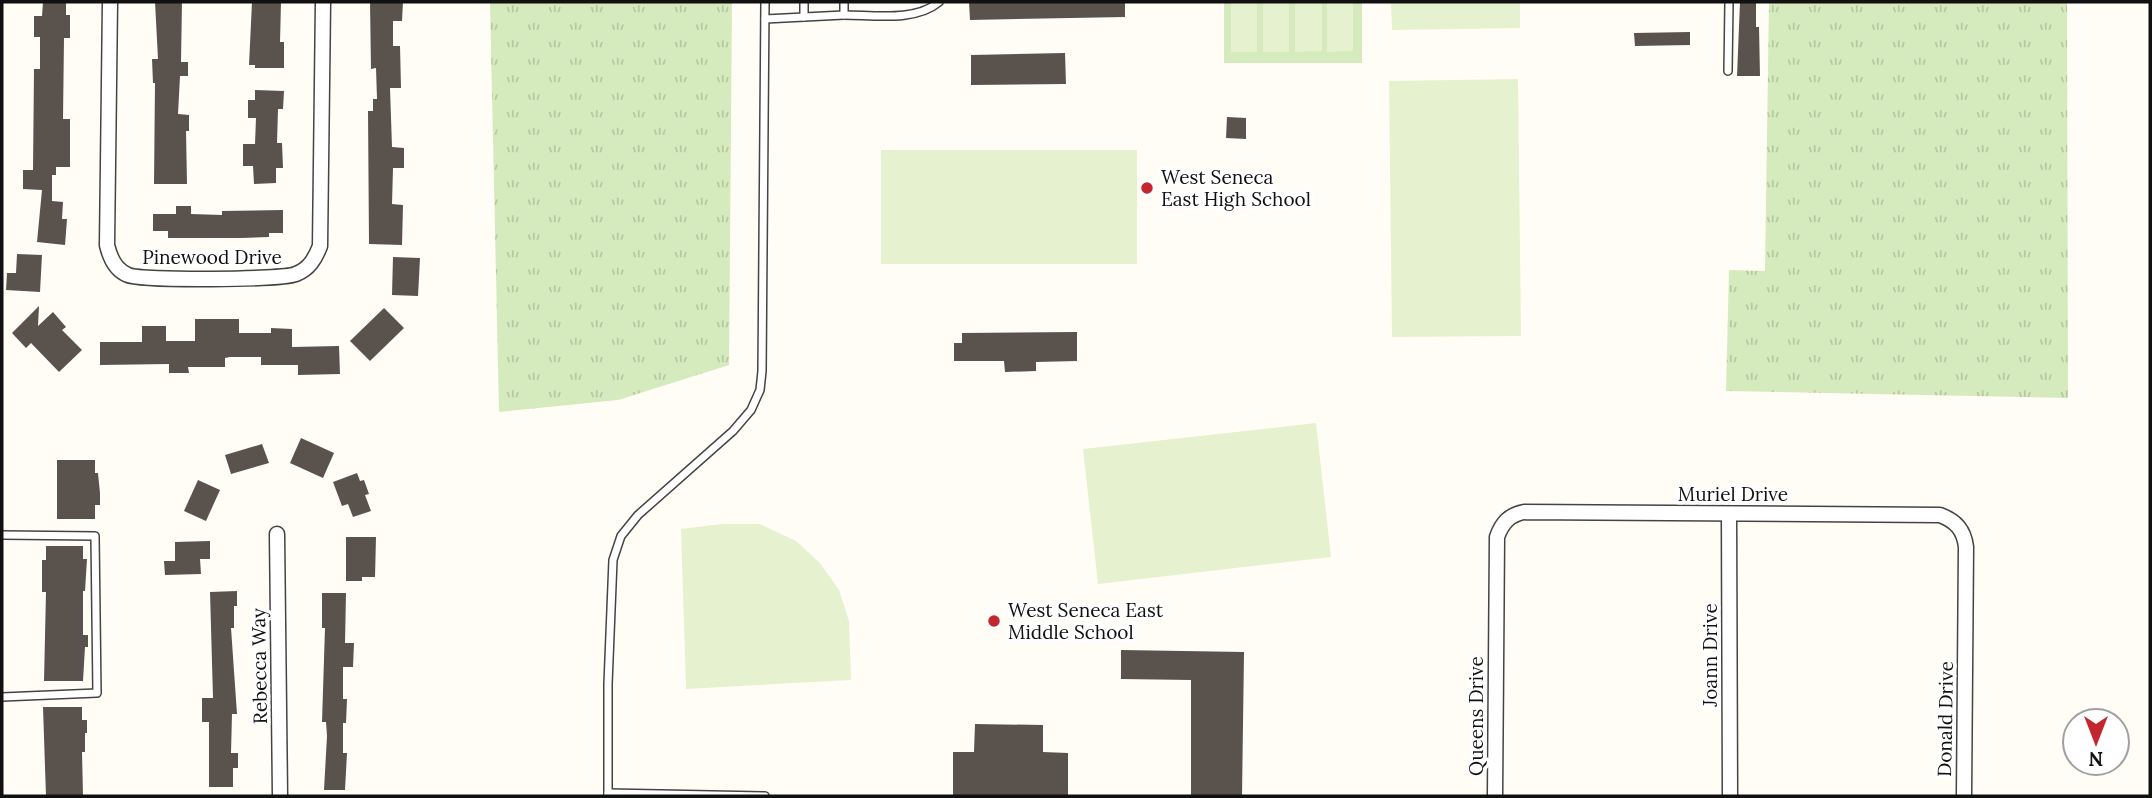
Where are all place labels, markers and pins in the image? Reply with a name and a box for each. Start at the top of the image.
place label: West Seneca East High School [1161,165,1311,211]
marker: West Seneca East High School [1139,180,1155,196]
place label: West Seneca East Middle School [1008,598,1164,644]
marker: West Seneca East Middle School [986,613,1002,629]

